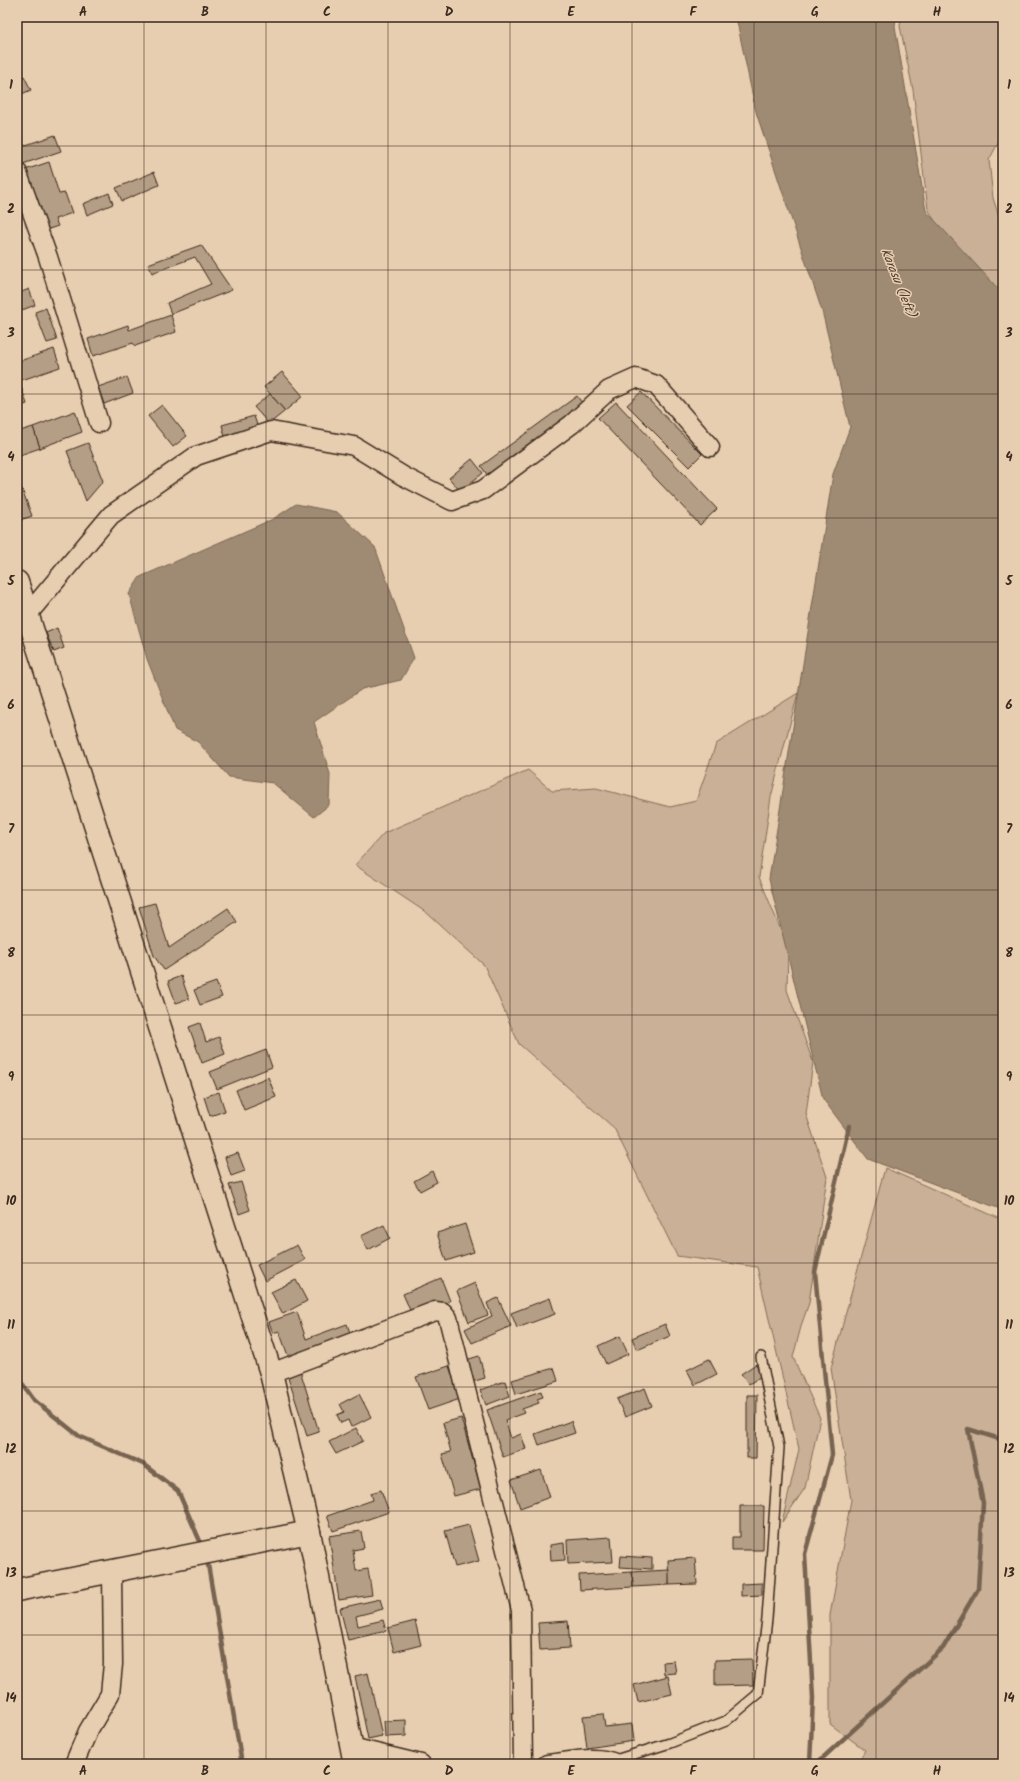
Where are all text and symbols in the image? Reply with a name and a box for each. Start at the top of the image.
text: A [79,2,87,23]
text: B [201,2,209,23]
text: C [323,2,331,23]
text: D [445,2,454,23]
text: E [567,2,575,23]
text: F [689,2,697,23]
text: G [811,2,819,23]
text: H [933,2,942,23]
text: 1 [9,75,13,96]
text: 1 [1007,75,1011,96]
text: 2 [7,199,15,220]
text: 2 [1005,199,1013,220]
water label: Karasu (left) [875,245,922,322]
text: 3 [6,323,15,344]
text: 3 [1004,323,1013,344]
text: 4 [7,447,15,468]
text: 4 [1005,447,1013,468]
text: 5 [7,571,16,592]
text: 5 [1005,571,1014,592]
text: 6 [7,695,15,716]
text: 6 [1005,695,1013,716]
text: 7 [8,819,15,840]
text: 7 [1006,819,1013,840]
text: 8 [7,943,15,964]
text: 8 [1005,943,1013,964]
text: 9 [8,1067,15,1088]
text: 9 [1006,1067,1013,1088]
text: 10 [6,1191,17,1212]
text: 10 [1004,1191,1015,1212]
text: 11 [7,1315,15,1336]
text: 11 [1005,1315,1013,1336]
text: 12 [5,1439,17,1460]
text: 12 [1003,1439,1015,1460]
text: 13 [5,1563,17,1584]
text: 13 [1003,1563,1015,1584]
text: 14 [5,1688,17,1709]
text: 14 [1003,1688,1015,1709]
text: A [79,1761,87,1781]
text: B [201,1761,209,1781]
text: C [323,1761,331,1781]
text: D [445,1761,454,1781]
text: E [567,1761,575,1781]
text: F [689,1761,697,1781]
text: G [811,1761,819,1781]
text: H [933,1761,942,1781]

